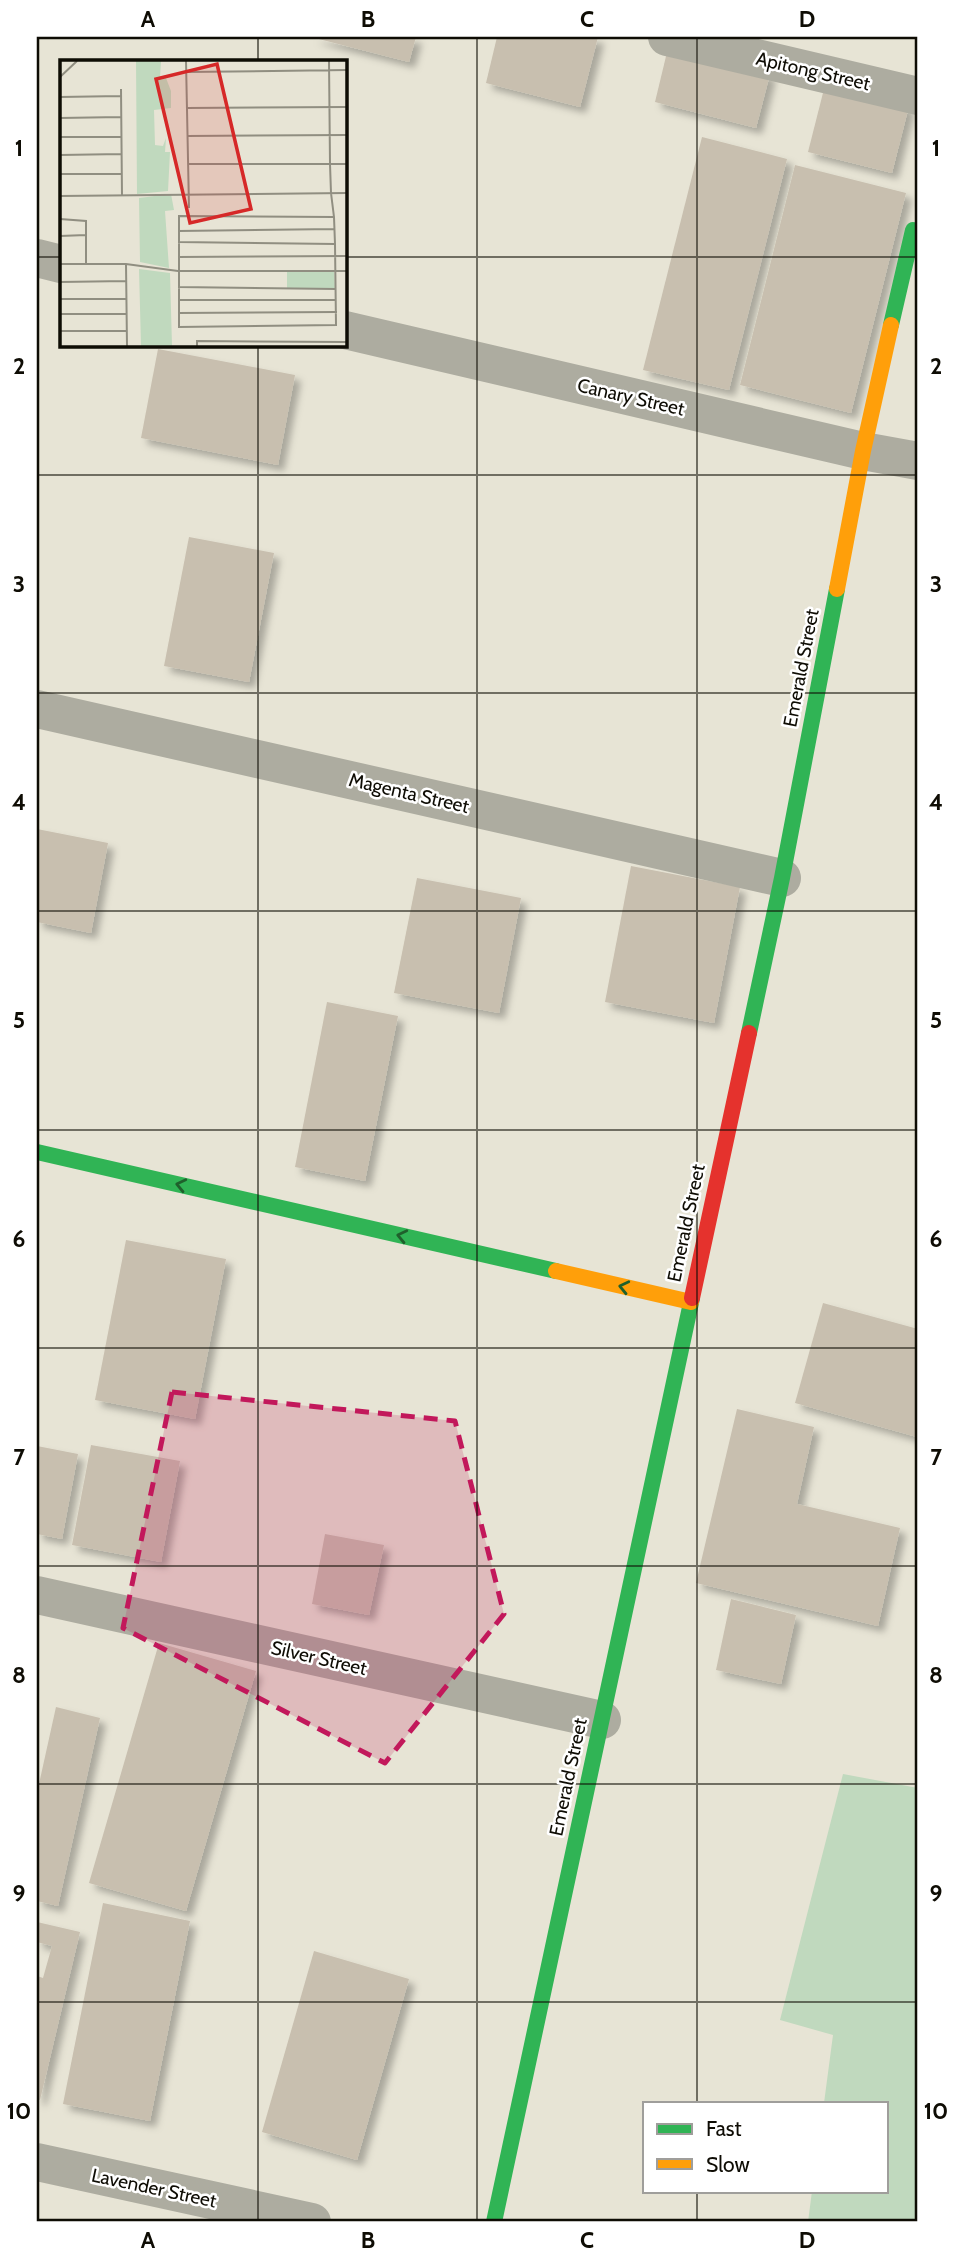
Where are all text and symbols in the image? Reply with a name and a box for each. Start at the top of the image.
text: A [141,5,156,33]
text: B [361,5,375,33]
text: C [580,5,594,33]
text: D [799,5,815,33]
street label: Apitong Street [754,47,873,95]
inset map [60,60,346,346]
text: 1 [15,134,23,162]
text: 1 [932,134,940,162]
text: 2 [13,352,25,380]
text: 2 [930,352,942,380]
street label: Canary Street [575,374,687,421]
text: 3 [13,570,25,598]
text: 3 [930,570,942,598]
street label: Emerald Street [778,606,824,729]
street label: Magenta Street [347,768,472,818]
text: 4 [12,788,26,816]
text: 4 [929,788,943,816]
text: 5 [13,1006,25,1034]
text: 5 [930,1006,942,1034]
street label: Emerald Street [662,1161,710,1284]
one-way arrow [175,1179,187,1194]
text: 6 [13,1225,25,1253]
text: 6 [930,1225,942,1253]
one-way arrow [397,1230,409,1244]
one-way arrow [618,1281,630,1295]
text: 7 [13,1443,25,1471]
text: 7 [930,1443,942,1471]
street label: Silver Street [269,1636,370,1680]
text: 8 [12,1661,26,1689]
text: 8 [929,1661,943,1689]
street label: Emerald Street [544,1715,592,1838]
text: 9 [13,1879,25,1907]
text: 9 [930,1879,942,1907]
text: 10 [7,2097,31,2125]
text: 10 [924,2097,948,2125]
legend [643,2102,888,2192]
text: Fast [706,2116,742,2141]
text: Slow [706,2152,750,2177]
street label: Lavender Street [89,2164,219,2213]
text: A [141,2226,156,2254]
text: B [361,2226,375,2254]
text: C [580,2226,594,2254]
text: D [799,2226,815,2254]

